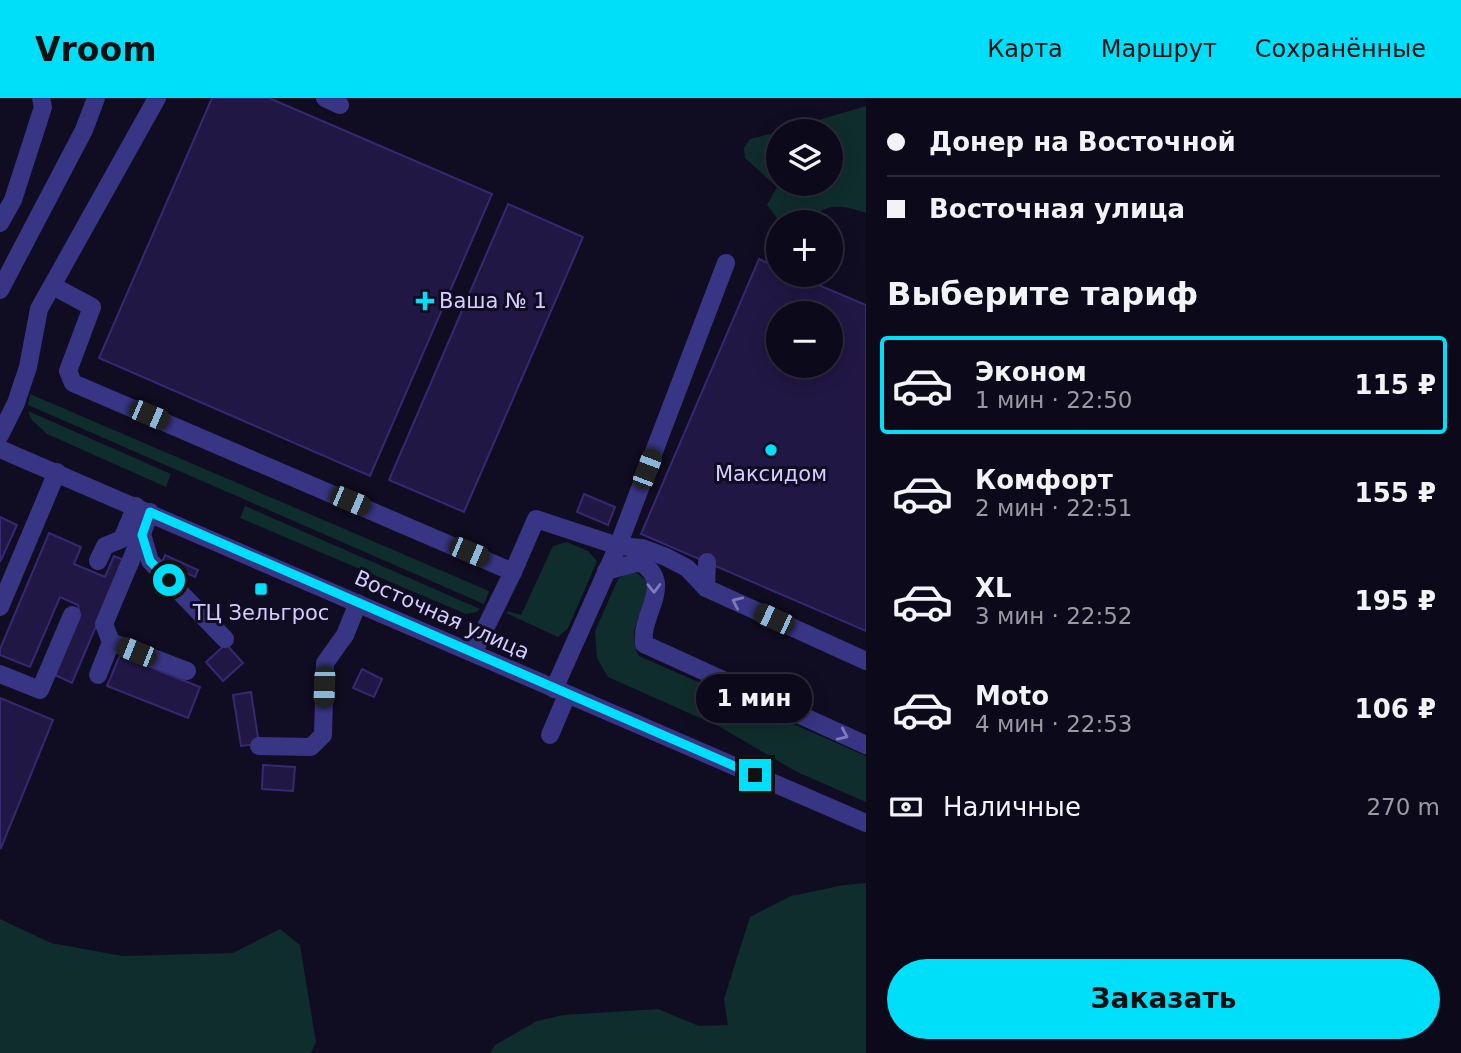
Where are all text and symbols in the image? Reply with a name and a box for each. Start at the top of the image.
text: Vroom [35,30,157,69]
text: Карта [987,35,1063,63]
text: Маршрут [1101,35,1217,63]
text: Сохранённые [1255,35,1426,63]
map controls [766,119,843,378]
button: layers [766,119,843,196]
text: Донер на Восточной [929,127,1236,157]
text: Восточная улица [929,194,1185,224]
button: + [766,210,843,287]
text: Выберите тариф [887,275,1198,313]
place label: Ваша № 1 [439,289,547,313]
marker: Ваша № 1 [417,293,433,309]
button: − [766,301,843,378]
icon: car [891,354,954,417]
text: Эконом [975,357,1087,387]
text: 115 ₽ [1355,370,1436,400]
text: 1 мин · 22:50 [975,387,1133,413]
car [126,397,173,433]
marker: Максидом [763,442,779,458]
car [630,446,665,492]
place label: Максидом [715,462,827,486]
icon: car [891,462,954,525]
text: Комфорт [975,465,1113,495]
text: 155 ₽ [1355,478,1436,508]
car [327,483,374,519]
text: 2 мин · 22:51 [975,495,1133,521]
car [446,534,493,570]
route start [153,564,185,596]
street label: Восточная улица [351,566,533,664]
icon: car [891,570,954,633]
text: XL [975,573,1012,603]
marker: ТЦ Зельгрос [253,581,269,597]
one-way arrow [646,584,662,594]
text: 195 ₽ [1355,586,1436,616]
one-way arrow [732,596,744,610]
place label: ТЦ Зельгрос [192,601,329,625]
car [751,601,798,637]
text: 3 мин · 22:52 [975,603,1133,629]
car [113,634,160,670]
car [313,666,336,708]
callout: 1 мин [697,674,813,722]
icon: car [891,678,954,741]
text: Moto [975,681,1049,711]
text: 1 мин [717,685,791,711]
text: 106 ₽ [1355,694,1436,724]
text: 4 мин · 22:53 [975,711,1133,737]
one-way arrow [836,727,848,741]
route end [739,759,771,791]
icon: cash [887,788,925,826]
text: Наличные [943,792,1081,822]
text: 270 m [1366,794,1440,820]
button: Заказать [887,959,1440,1039]

